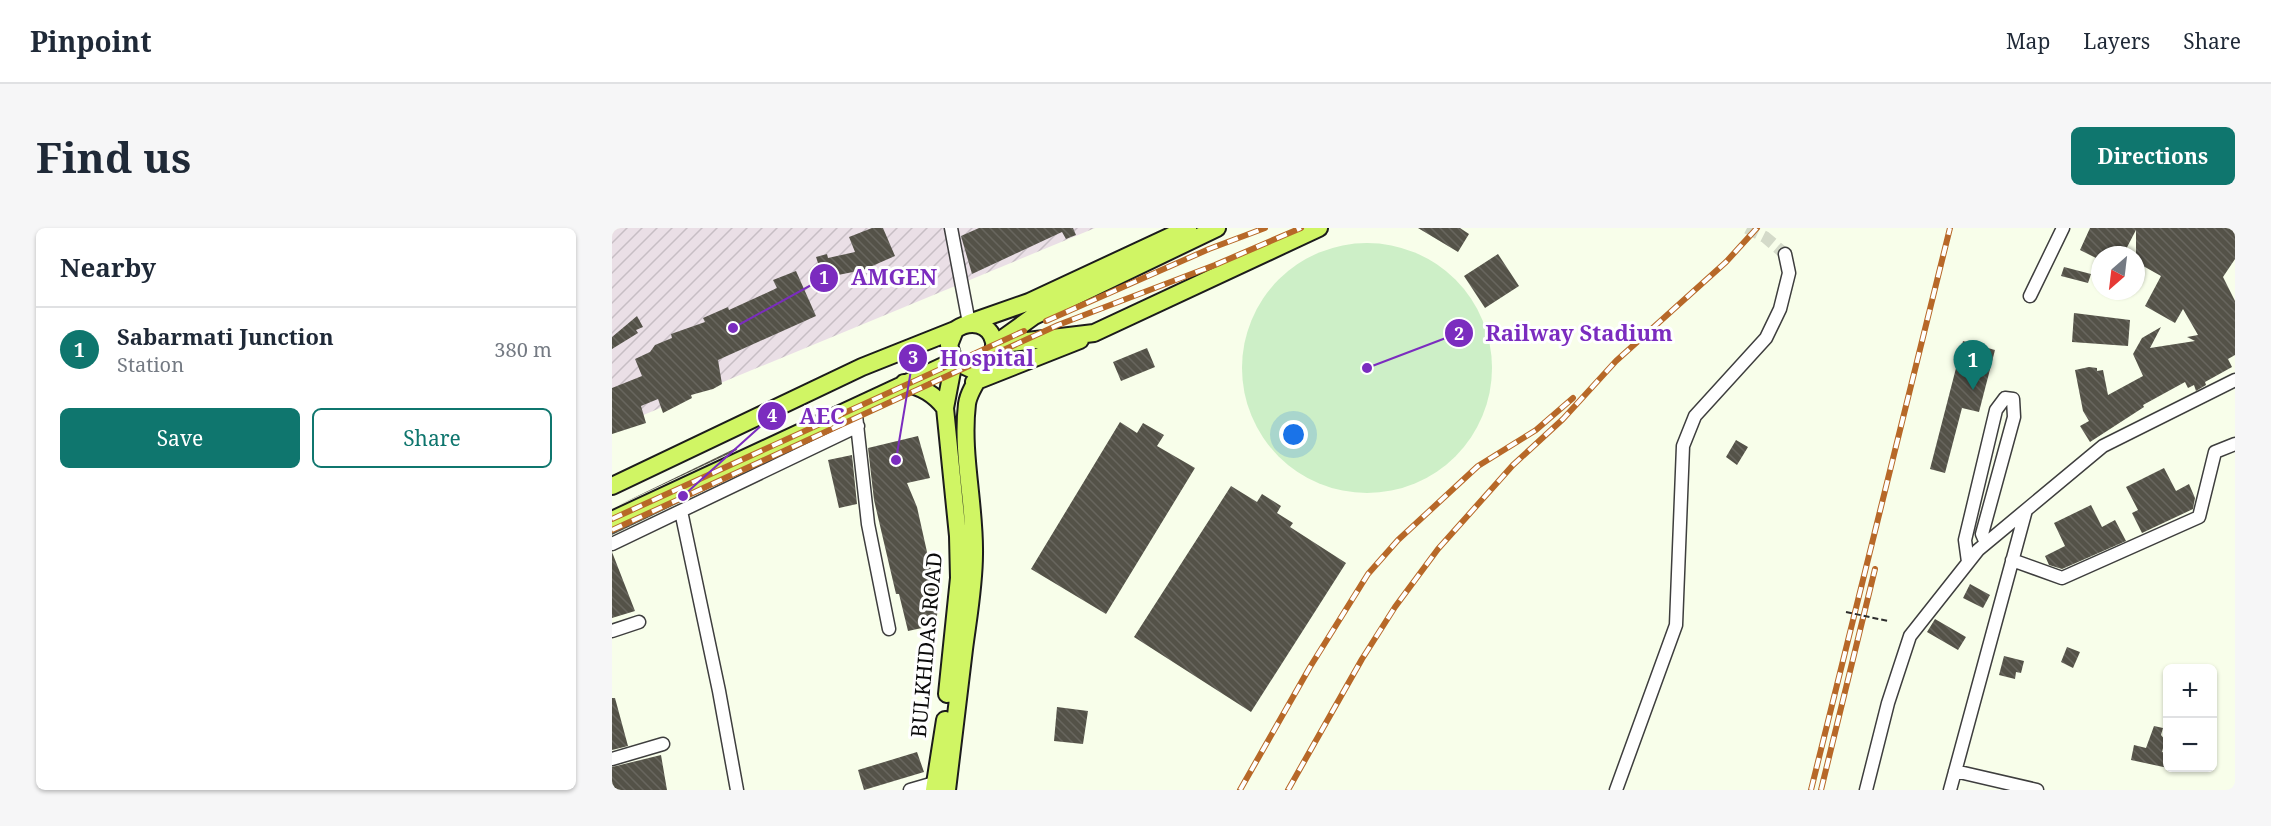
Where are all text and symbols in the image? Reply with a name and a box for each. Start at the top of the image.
text: Pinpoint [30,22,152,60]
text: Map [2006,27,2050,55]
text: Layers [2083,27,2150,55]
text: Share [2183,27,2241,55]
button: Directions [2071,127,2235,185]
text: Find us [36,128,191,185]
north arrow [2091,246,2145,300]
text: Nearby [60,249,156,285]
callout: AMGEN [809,258,949,298]
text: AMGEN [851,261,937,291]
text: 1 [819,265,829,289]
callout: Railway Stadium [1444,313,1685,353]
text: Railway Stadium [1485,317,1673,347]
text: Sabarmati Junction [117,321,334,351]
text: 2 [1454,321,1464,345]
text: 1 [74,336,85,363]
text: 380 m [494,336,552,363]
callout: Hospital [898,338,1046,378]
pin: 1 [1954,340,1992,390]
text: Hospital [940,342,1034,372]
text: 3 [908,345,918,369]
text: Station [117,351,184,378]
callout: AEC [757,396,857,436]
text: AEC [799,400,845,430]
text: 4 [767,403,777,427]
button: Save [60,408,300,468]
button: Share [312,408,552,468]
your location [1279,420,1308,449]
street label: BULKHIDAS ROAD [904,551,948,739]
map controls [2163,664,2217,772]
button: + [2163,664,2217,718]
button: − [2163,718,2217,772]

